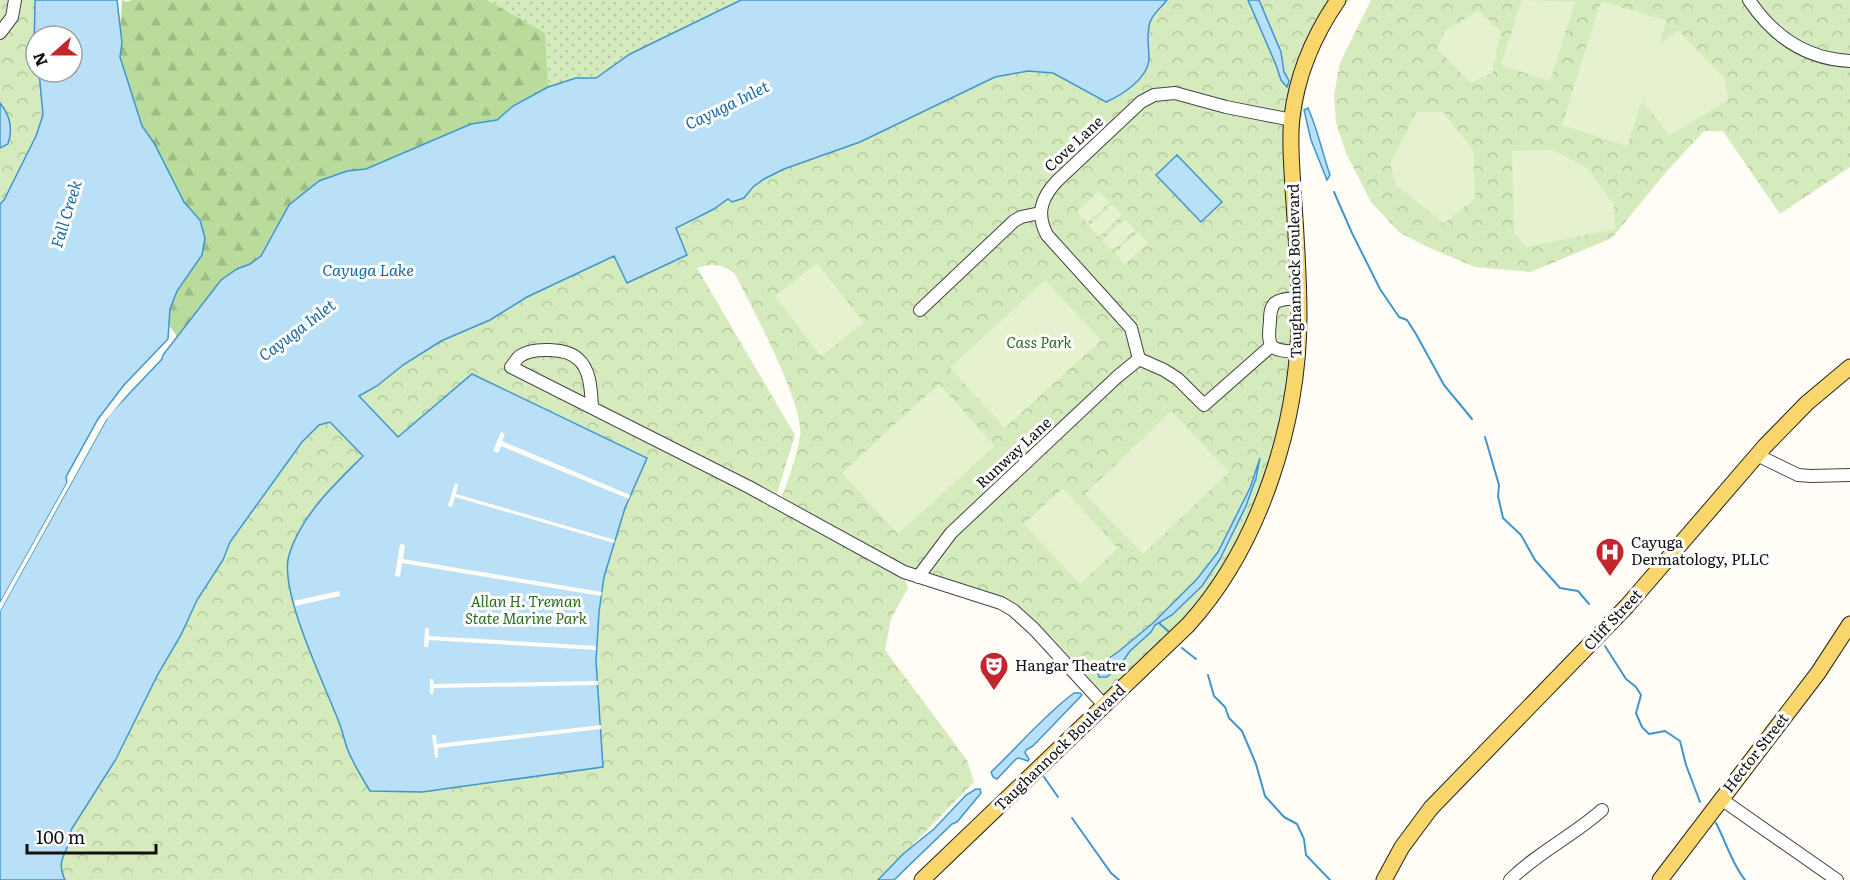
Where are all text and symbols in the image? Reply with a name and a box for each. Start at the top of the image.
north arrow [24,24,84,84]
text: N [25,49,53,70]
water label: Cayuga Inlet [680,73,773,135]
street label: Cove Lane [1038,109,1108,176]
water label: Fall Creek [43,177,87,251]
street label: Taughannock Boulevard [1280,184,1307,358]
water label: Cayuga Lake [322,257,414,281]
water label: Cayuga Inlet [253,292,340,366]
park label: Cass Park [1006,330,1073,353]
street label: Runway Lane [970,411,1056,493]
place label: Cayuga Dermatology, PLLC [1631,530,1770,570]
hospital icon: Cayuga Dermatology, PLLC [1594,536,1626,578]
street label: Cliff Street [1577,583,1647,655]
park label: Allan H. Treman State Marine Park [465,589,588,629]
theatre icon: Hangar Theatre [978,650,1010,692]
place label: Hangar Theatre [1015,653,1126,676]
street label: Taughannock Boulevard [988,678,1130,816]
street label: Hector Street [1716,707,1793,797]
scale bar [27,817,156,855]
text: 100 m [36,823,85,850]

